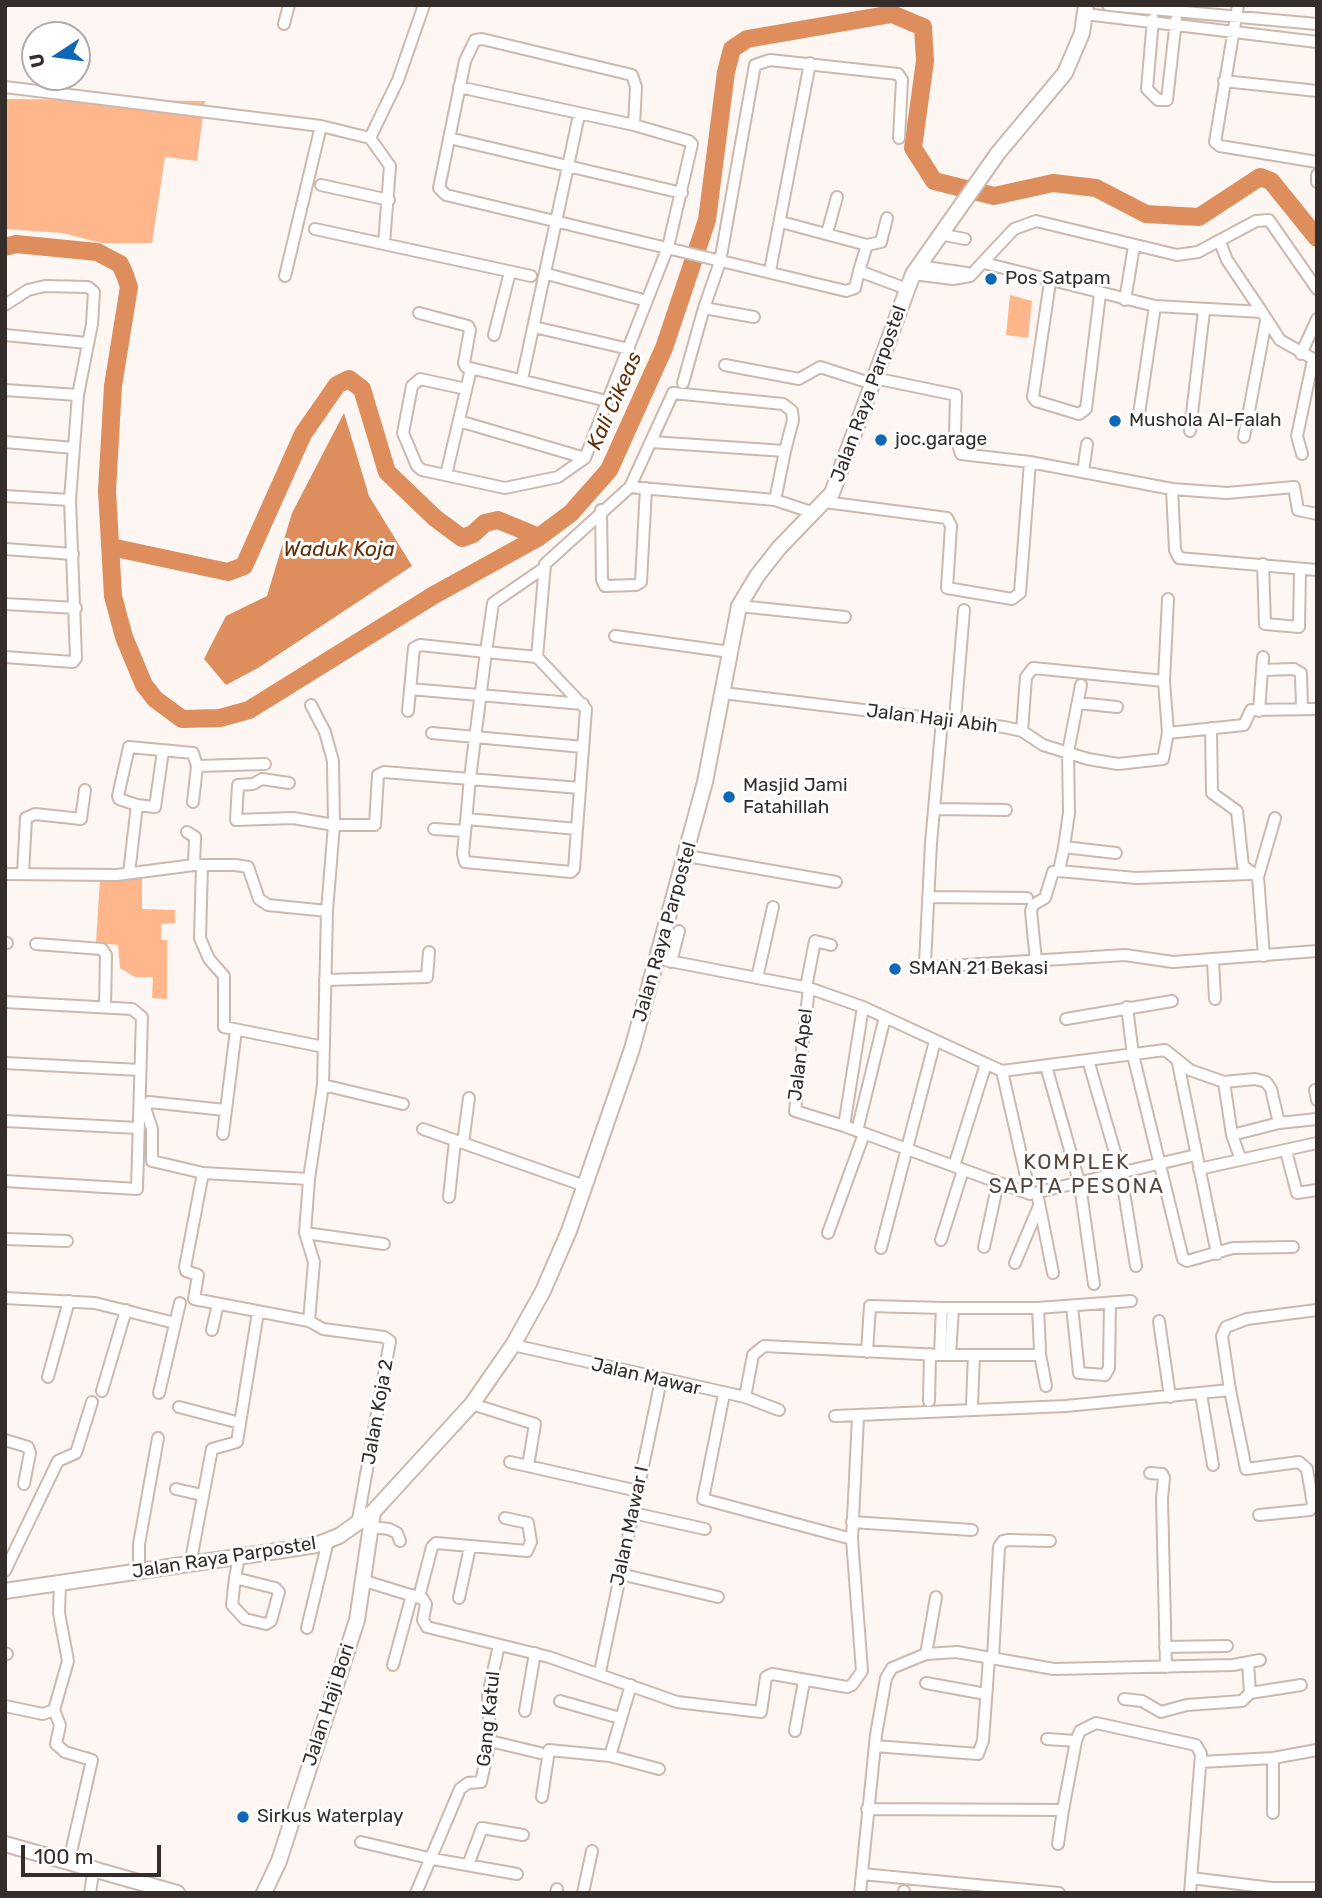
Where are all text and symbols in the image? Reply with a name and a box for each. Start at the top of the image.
north arrow [21,21,91,91]
text: U [24,51,50,70]
place label: Pos Satpam [1005,268,1111,290]
marker: Pos Satpam [983,271,999,287]
street label: Jalan Raya Parpostel [826,303,912,485]
water label: Kali Cikeas [582,348,648,454]
place label: Mushola Al-Falah [1129,410,1282,432]
marker: Mushola Al-Falah [1107,413,1123,429]
place label: joc.garage [895,429,987,451]
marker: joc.garage [873,432,889,448]
water label: Waduk Koja [283,537,395,563]
street label: Jalan Haji Abih [865,700,999,738]
place label: Masjid Jami Fatahillah [743,775,848,819]
marker: Masjid Jami Fatahillah [721,789,737,805]
street label: Jalan Raya Parpostel [628,839,702,1025]
place label: SMAN 21 Bekasi [909,958,1048,980]
marker: SMAN 21 Bekasi [887,961,903,977]
street label: Jalan Apel [784,1007,818,1103]
district label: KOMPLEK SAPTA PESONA [990,1150,1164,1200]
street label: Jalan Mawar [589,1353,703,1401]
street label: Jalan Koja 2 [358,1358,398,1466]
street label: Jalan Mawar I [606,1464,654,1588]
street label: Jalan Raya Parpostel [130,1532,318,1584]
street label: Jalan Haji Bori [298,1641,360,1769]
street label: Gang Katul [473,1670,505,1768]
place label: Sirkus Waterplay [257,1806,403,1828]
marker: Sirkus Waterplay [235,1809,251,1825]
scale bar [24,1832,164,1876]
text: 100 m [34,1844,93,1869]

